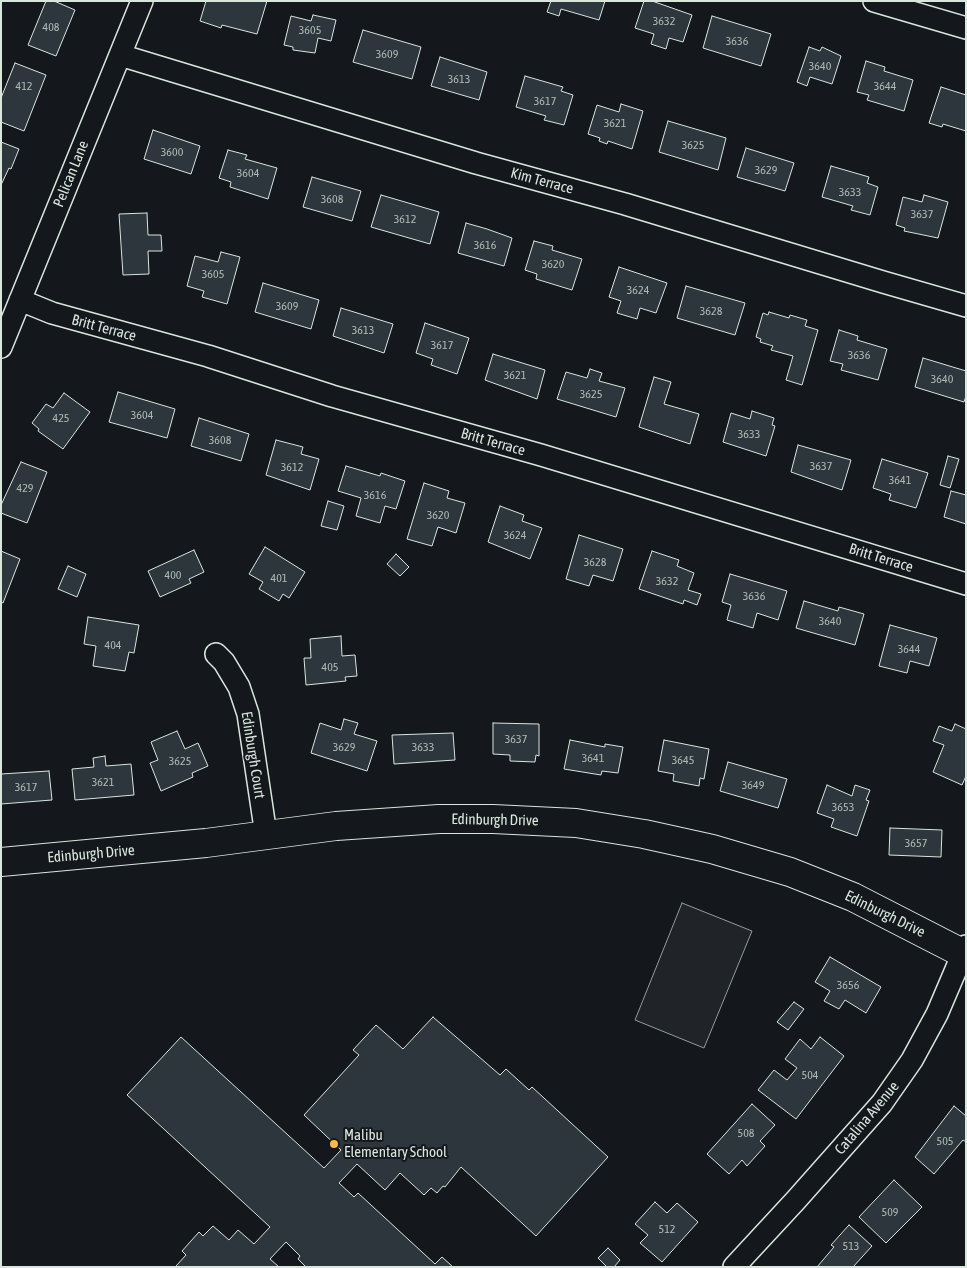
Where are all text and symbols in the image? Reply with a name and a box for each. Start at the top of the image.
house number: 3632 [653,14,675,28]
house number: 408 [43,20,59,34]
house number: 3605 [299,23,321,37]
house number: 3636 [726,34,748,48]
house number: 3609 [376,47,398,61]
house number: 3640 [809,59,831,73]
house number: 3613 [448,72,470,86]
house number: 412 [16,79,32,93]
house number: 3644 [874,79,896,93]
house number: 3617 [534,94,556,108]
house number: 3621 [604,116,626,130]
street label: Pelican Lane [50,138,92,210]
house number: 3625 [682,138,704,152]
house number: 3600 [161,145,183,159]
house number: 3629 [755,163,777,177]
street label: Kim Terrace [509,164,575,198]
house number: 3604 [237,166,259,180]
house number: 3633 [839,185,861,199]
house number: 3608 [321,192,343,206]
house number: 3637 [911,207,933,221]
house number: 3612 [394,212,416,226]
house number: 3616 [474,238,496,252]
house number: 3620 [542,257,564,271]
house number: 3605 [202,267,224,281]
house number: 3624 [627,283,649,297]
house number: 3609 [276,299,298,313]
house number: 3628 [700,304,722,318]
street label: Britt Terrace [70,311,138,345]
house number: 3613 [352,323,374,337]
house number: 3617 [431,338,453,352]
house number: 3636 [848,348,870,362]
house number: 3621 [504,368,526,382]
house number: 3640 [931,372,953,386]
house number: 3625 [580,387,602,401]
house number: 3604 [131,408,153,422]
house number: 425 [53,411,69,425]
street label: Britt Terrace [459,424,527,460]
house number: 3633 [738,427,760,441]
house number: 3608 [209,433,231,447]
house number: 3637 [810,459,832,473]
house number: 3612 [281,460,303,474]
house number: 3641 [889,473,911,487]
house number: 429 [17,481,33,495]
house number: 3616 [364,488,386,502]
house number: 3620 [427,508,449,522]
house number: 3624 [504,528,526,542]
street label: Britt Terrace [847,540,915,576]
house number: 3628 [584,555,606,569]
house number: 400 [165,568,181,582]
house number: 401 [271,571,287,585]
house number: 3632 [656,574,678,588]
house number: 3636 [743,589,765,603]
house number: 3640 [819,614,841,628]
house number: 404 [105,638,121,652]
house number: 3644 [898,642,920,656]
house number: 405 [322,660,338,674]
street label: Edinburgh Court [237,710,269,800]
house number: 3637 [505,732,527,746]
house number: 3629 [333,740,355,754]
house number: 3633 [412,740,434,754]
house number: 3641 [582,751,604,765]
house number: 3645 [672,753,694,767]
house number: 3625 [169,754,191,768]
house number: 3621 [92,775,114,789]
house number: 3649 [742,778,764,792]
house number: 3617 [15,780,37,794]
house number: 3653 [832,800,854,814]
street label: Edinburgh Drive [451,810,539,830]
house number: 3657 [905,836,927,850]
street label: Edinburgh Drive [47,841,135,867]
street label: Edinburgh Drive [842,887,928,941]
house number: 3656 [837,978,859,992]
house number: 504 [802,1068,818,1082]
street label: Catalina Avenue [831,1078,903,1158]
place label: Malibu Elementary School [344,1126,447,1161]
house number: 508 [738,1126,754,1140]
house number: 505 [937,1134,953,1148]
marker: Malibu Elementary School [328,1138,340,1150]
house number: 509 [882,1205,898,1219]
house number: 512 [659,1222,675,1236]
house number: 513 [843,1239,859,1253]

